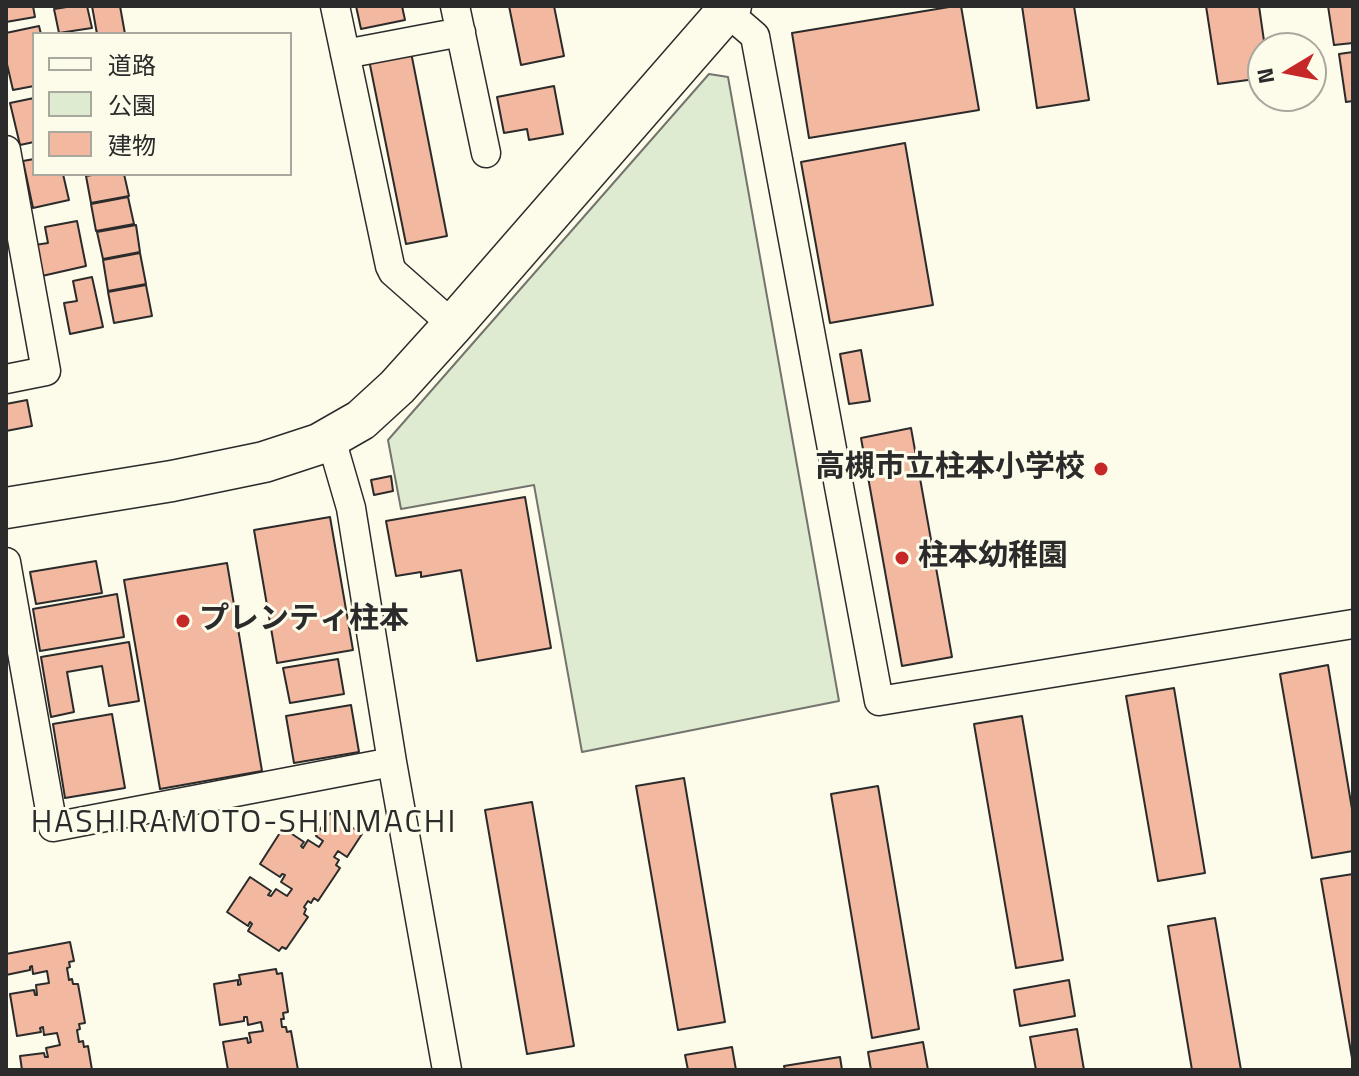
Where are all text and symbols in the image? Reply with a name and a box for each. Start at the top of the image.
legend [32,32,292,176]
north arrow [1247,32,1327,112]
text: 道路 [108,47,156,83]
text: N [1247,65,1283,86]
text: 公園 [108,87,156,123]
text: 建物 [108,127,156,163]
place label: 高槻市立柱本小学校 [815,451,1085,487]
marker: 高槻市立柱本小学校 [1092,460,1110,478]
place label: 柱本幼稚園 [918,540,1068,576]
marker: 柱本幼稚園 [893,549,911,567]
place label: プレンティ柱本 [199,603,409,639]
marker: プレンティ柱本 [174,612,192,630]
district label: HASHIRAMOTO-SHINMACHI [31,805,457,843]

